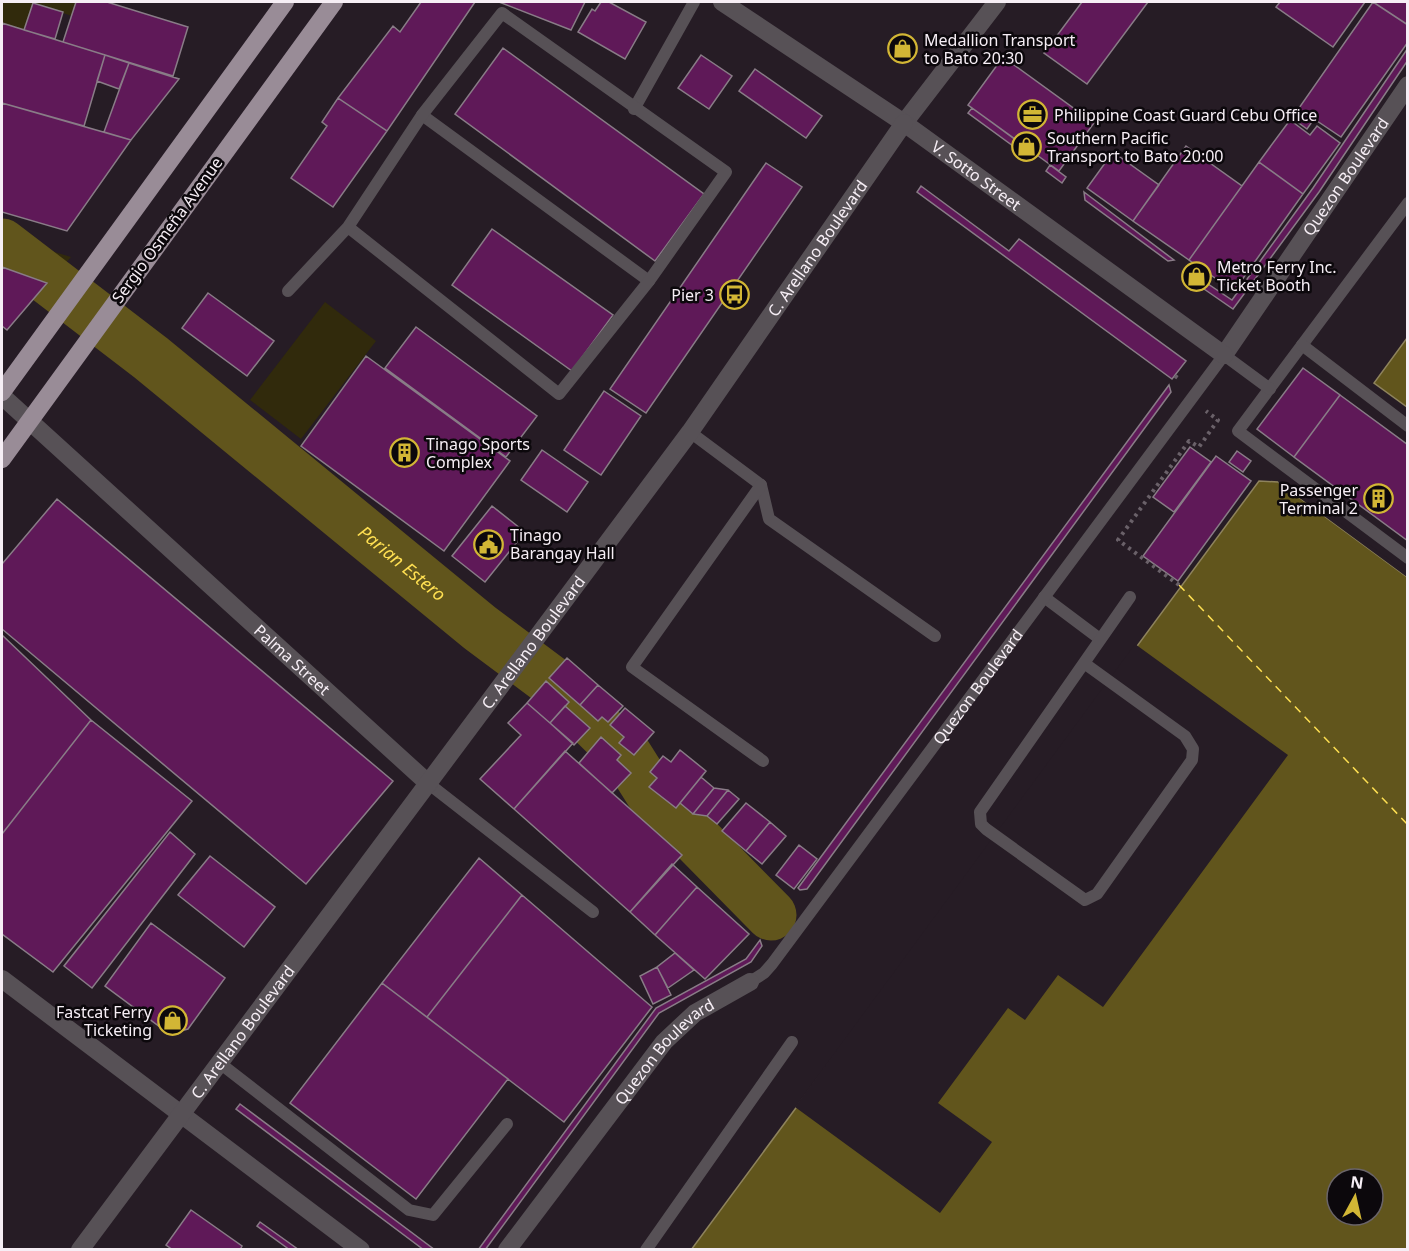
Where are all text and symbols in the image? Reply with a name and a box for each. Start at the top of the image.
place label: Medallion Transport to Bato 20:30 [924,29,1076,69]
shop icon: Medallion Transport to Bato 20:30 [887,33,919,65]
office icon: Philippine Coast Guard Cebu Office [1017,99,1049,131]
place label: Philippine Coast Guard Cebu Office [1054,104,1317,126]
street label: Quezon Boulevard [1298,113,1394,240]
place label: Southern Pacific Transport to Bato 20:00 [1047,127,1223,167]
shop icon: Southern Pacific Transport to Bato 20:00 [1010,131,1042,163]
street label: V. Sotto Street [927,136,1026,216]
street label: Sergio Osmeña Avenue [107,153,227,307]
street label: C. Arellano Boulevard [762,176,872,321]
place label: Metro Ferry Inc. Ticket Booth [1217,256,1337,296]
shop icon: Metro Ferry Inc. Ticket Booth [1180,260,1212,292]
bus stop icon: Pier 3 [719,279,751,311]
place label: Pier 3 [671,284,714,306]
place label: Tinago Sports Complex [426,433,530,473]
building icon: Tinago Sports Complex [389,437,421,469]
place label: Passenger Terminal 2 [1279,479,1358,519]
building icon: Passenger Terminal 2 [1363,483,1395,515]
water label: Parian Estero [354,520,451,606]
place label: Tinago Barangay Hall [510,524,615,564]
public building icon: Tinago Barangay Hall [473,528,505,560]
street label: C. Arellano Boulevard [476,571,590,714]
street label: Palma Street [249,619,335,700]
street label: Quezon Boulevard [928,624,1028,749]
street label: C. Arellano Boulevard [186,961,300,1103]
street label: Quezon Boulevard [609,993,718,1109]
place label: Fastcat Ferry Ticketing [56,1001,153,1041]
shop icon: Fastcat Ferry Ticketing [157,1005,189,1037]
north arrow [1325,1167,1385,1227]
text: N [1349,1170,1365,1194]

